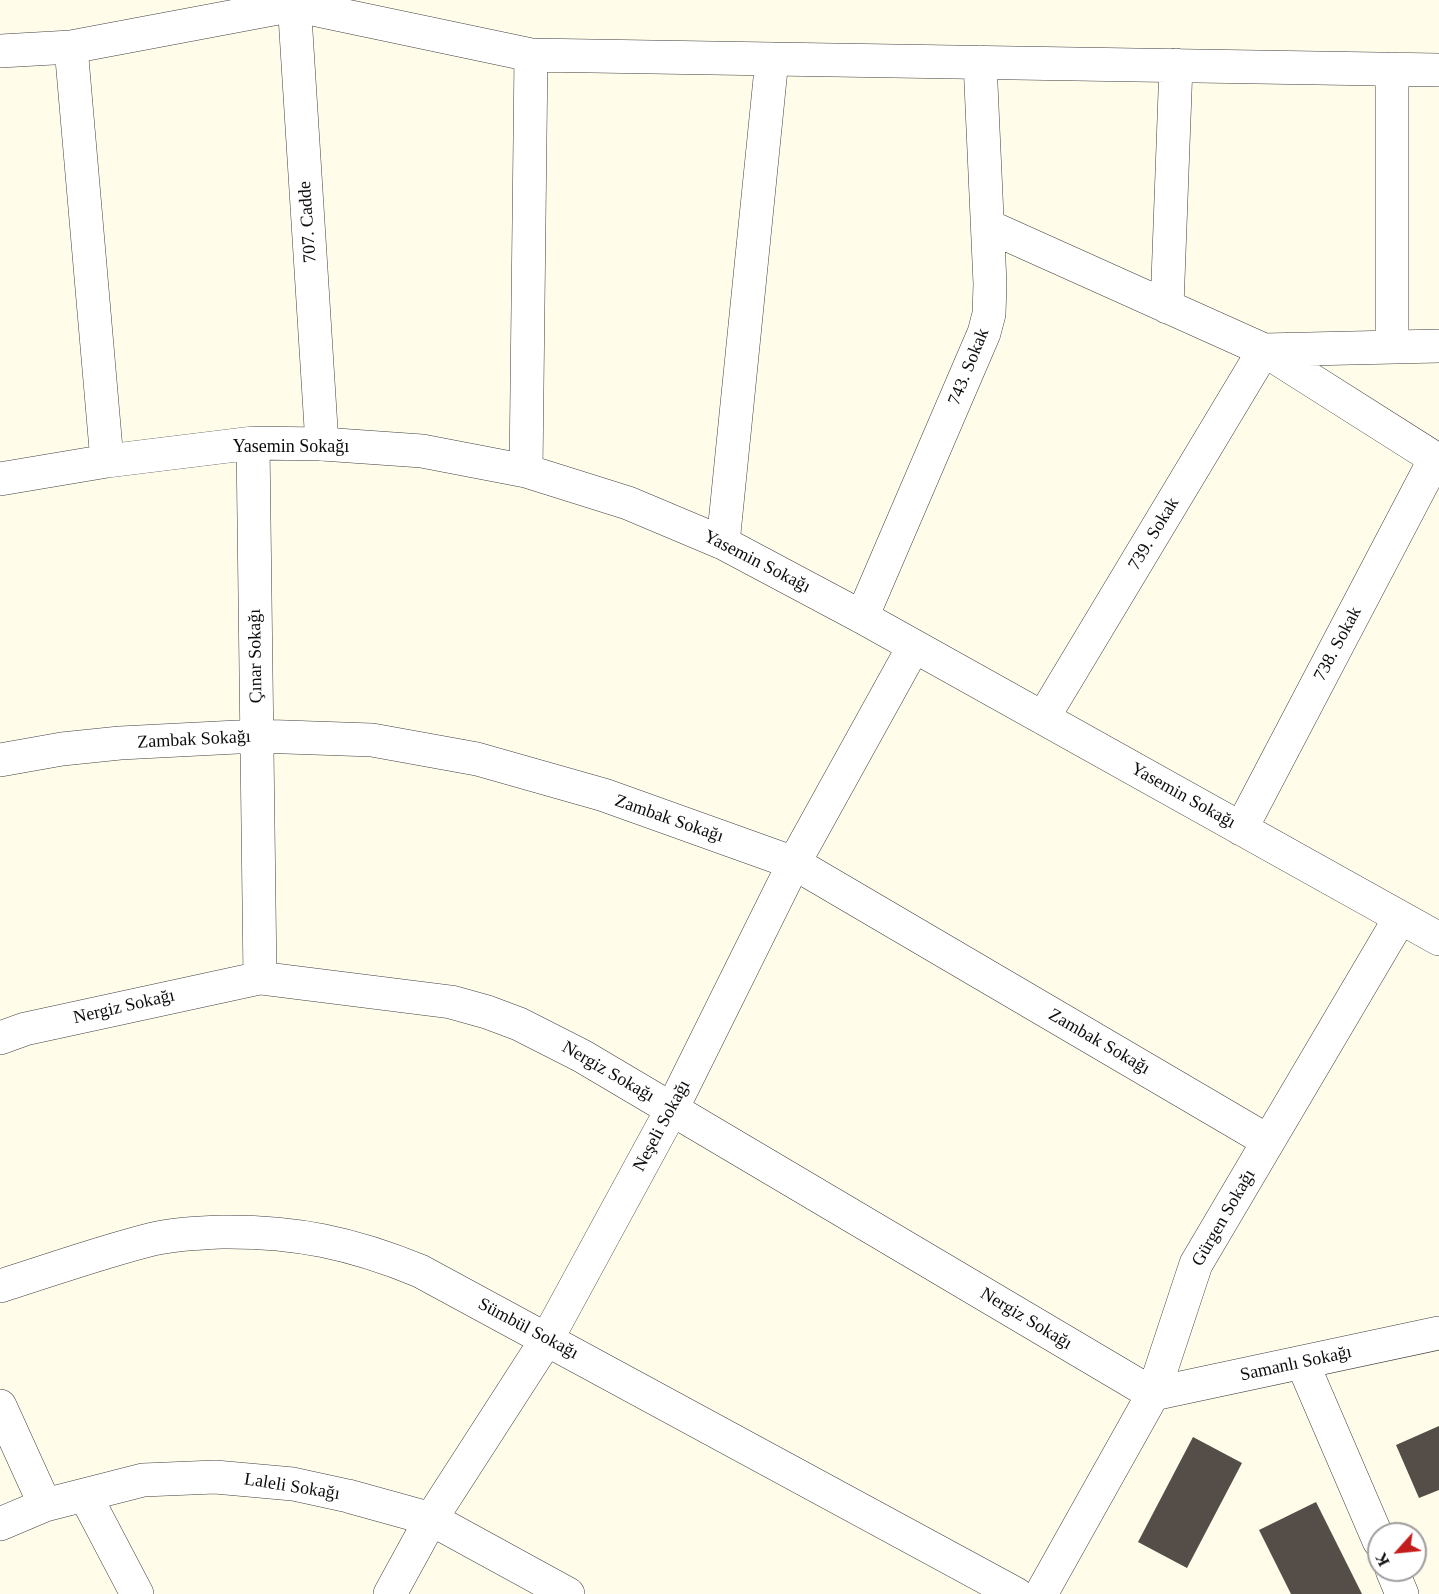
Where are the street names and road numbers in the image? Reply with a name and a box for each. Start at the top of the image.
street label: 707. Cadde [294,180,322,264]
street label: 743. Sokak [944,325,994,409]
street label: Yasemin Sokağı [233,436,349,458]
street label: 739. Sokak [1124,494,1184,574]
street label: Yasemin Sokağı [700,526,814,598]
street label: 738. Sokak [1309,603,1367,685]
street label: Çınar Sokağı [244,609,268,703]
street label: Zambak Sokağı [137,726,251,754]
street label: Yasemin Sokağı [1127,758,1239,834]
street label: Zambak Sokağı [612,790,726,848]
street label: Nergiz Sokağı [71,985,177,1029]
street label: Zambak Sokağı [1044,1004,1154,1080]
street label: Nergiz Sokağı [558,1037,658,1107]
street label: Neşeli Sokağı [629,1077,695,1175]
street label: Gürgen Sokağı [1188,1166,1260,1270]
street label: Nergiz Sokağı [976,1283,1076,1355]
street label: Sümbül Sokağı [474,1294,582,1364]
street label: Samanlı Sokağı [1238,1342,1354,1386]
street label: Laleli Sokağı [243,1469,341,1505]

